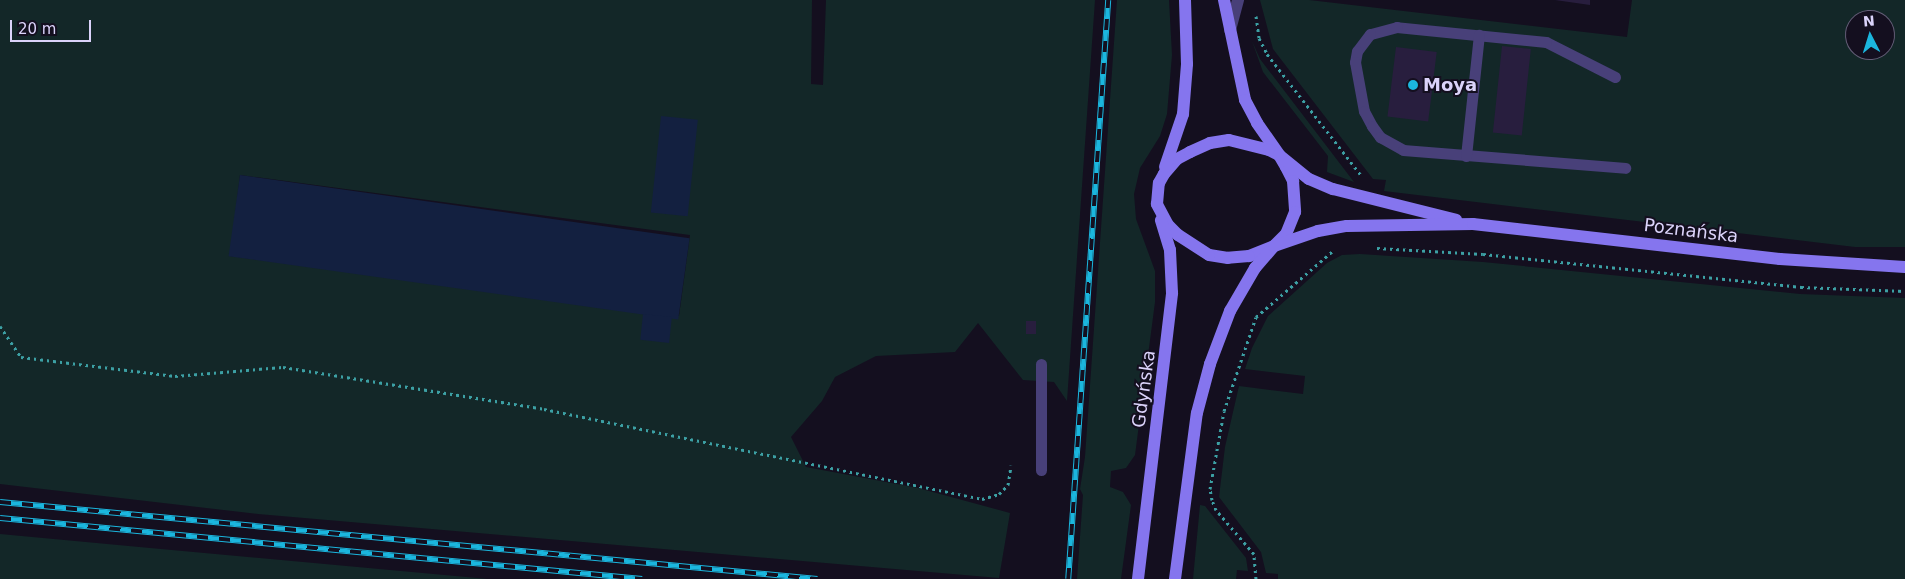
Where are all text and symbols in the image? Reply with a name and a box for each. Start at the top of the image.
scale bar [12,10,94,42]
north arrow [1845,10,1895,60]
text: N [1862,13,1875,30]
text: 20 m [18,20,56,38]
place label: Moya [1423,74,1477,96]
marker: Moya [1407,79,1419,91]
street label: Poznańska [1643,214,1739,248]
street label: Gdyńska [1128,349,1160,429]

